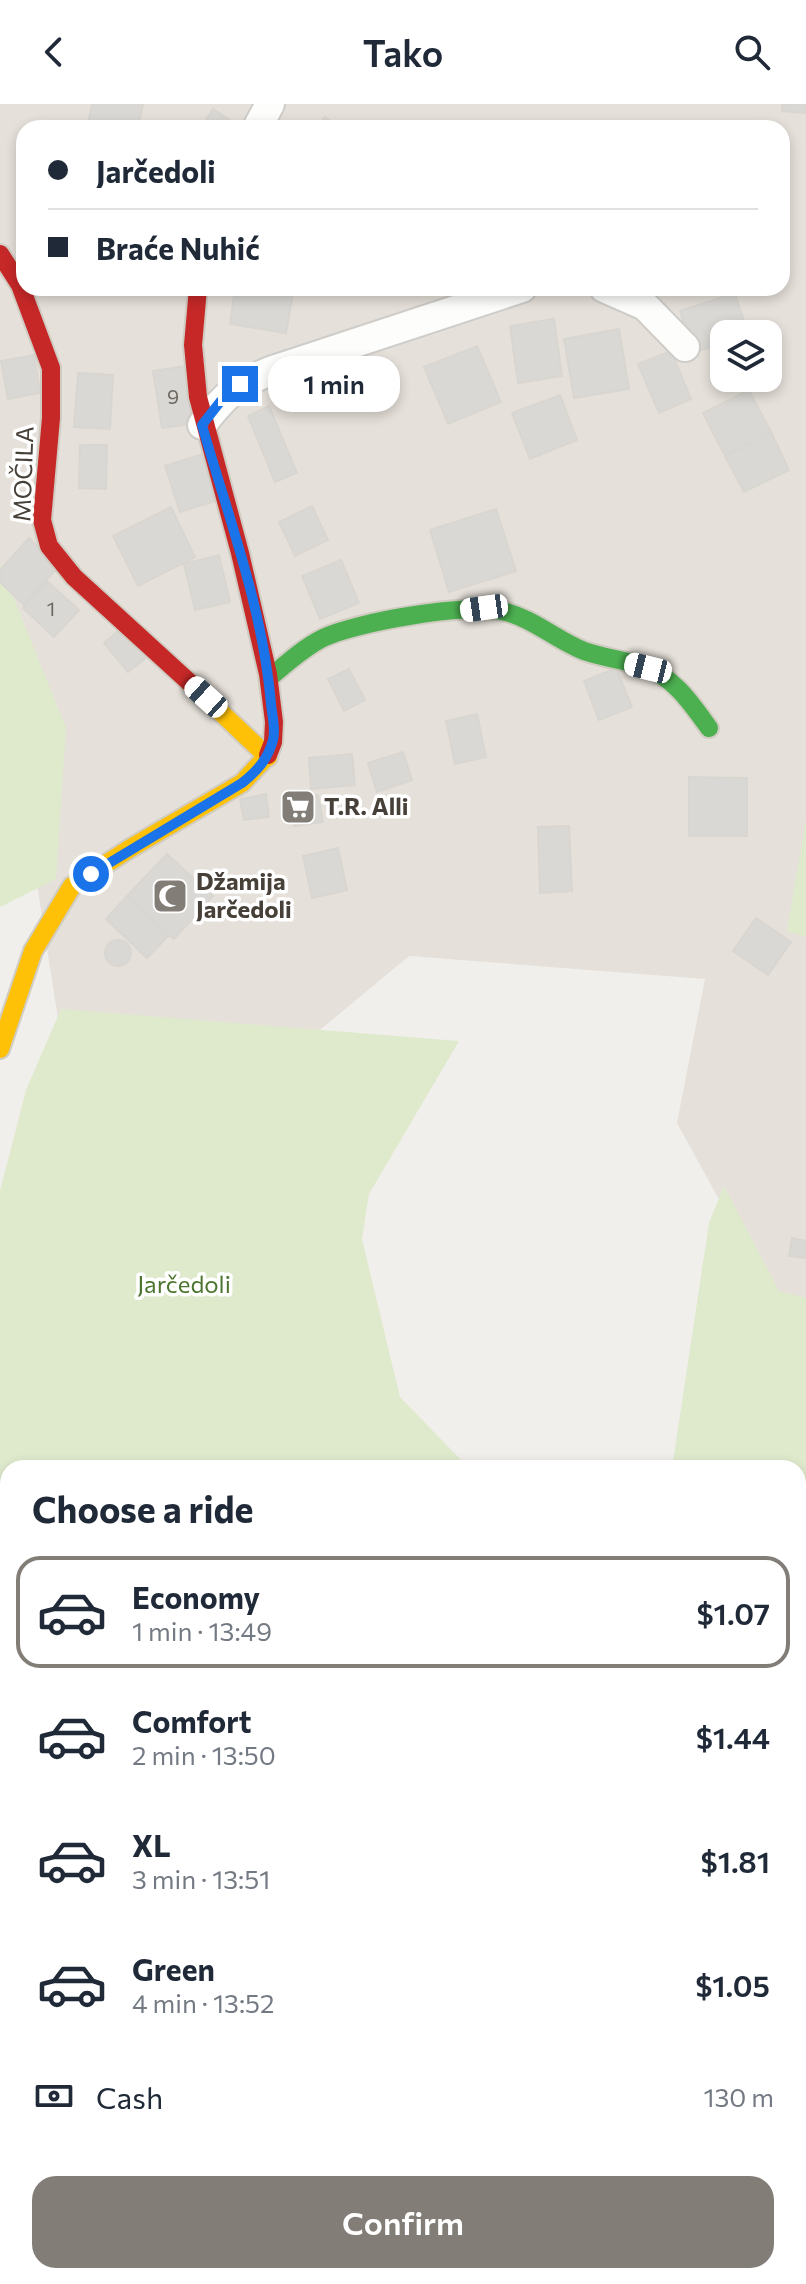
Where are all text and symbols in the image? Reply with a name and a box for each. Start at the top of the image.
icon: back [32,30,76,74]
text: Tako [363,30,443,74]
icon: search [730,30,774,74]
text: Jarčedoli [96,152,216,189]
text: Braće Nuhić [96,229,260,266]
map controls [710,320,782,392]
button: layers [710,320,782,392]
callout: 1 min [268,356,400,412]
route end [222,366,258,402]
text: 1 min [303,368,365,399]
house number: 9 [167,384,179,408]
street label: MOČILA [6,426,39,522]
car [459,593,509,623]
house number: 1 [47,596,55,620]
car [622,651,674,685]
car [180,672,232,722]
supermarket icon: T.R. Alli [279,788,317,826]
place label: T.R. Alli [324,791,409,820]
route start [73,856,109,892]
place label: Džamija Jarčedoli [196,866,292,923]
mosque icon: Džamija Jarčedoli [151,877,189,915]
park label: Jarčedoli [137,1269,231,1298]
text: Choose a ride [32,1486,253,1530]
icon: car [36,1576,108,1648]
text: Economy [132,1578,260,1615]
text: $1.07 [697,1594,770,1631]
text: 1 min · 13:49 [132,1615,272,1646]
icon: car [36,1700,108,1772]
text: Comfort [132,1702,251,1739]
text: $1.44 [696,1718,770,1755]
text: 2 min · 13:50 [132,1739,276,1770]
icon: car [36,1824,108,1896]
text: XL [132,1826,171,1863]
text: $1.81 [701,1842,770,1879]
text: 3 min · 13:51 [132,1863,270,1894]
icon: car [36,1948,108,2020]
text: Green [132,1950,215,1987]
text: $1.05 [695,1966,770,2003]
text: 4 min · 13:52 [132,1987,274,2018]
icon: cash [32,2074,76,2118]
text: Cash [96,2078,163,2115]
text: 130 m [703,2081,774,2112]
button: Confirm [32,2176,774,2268]

